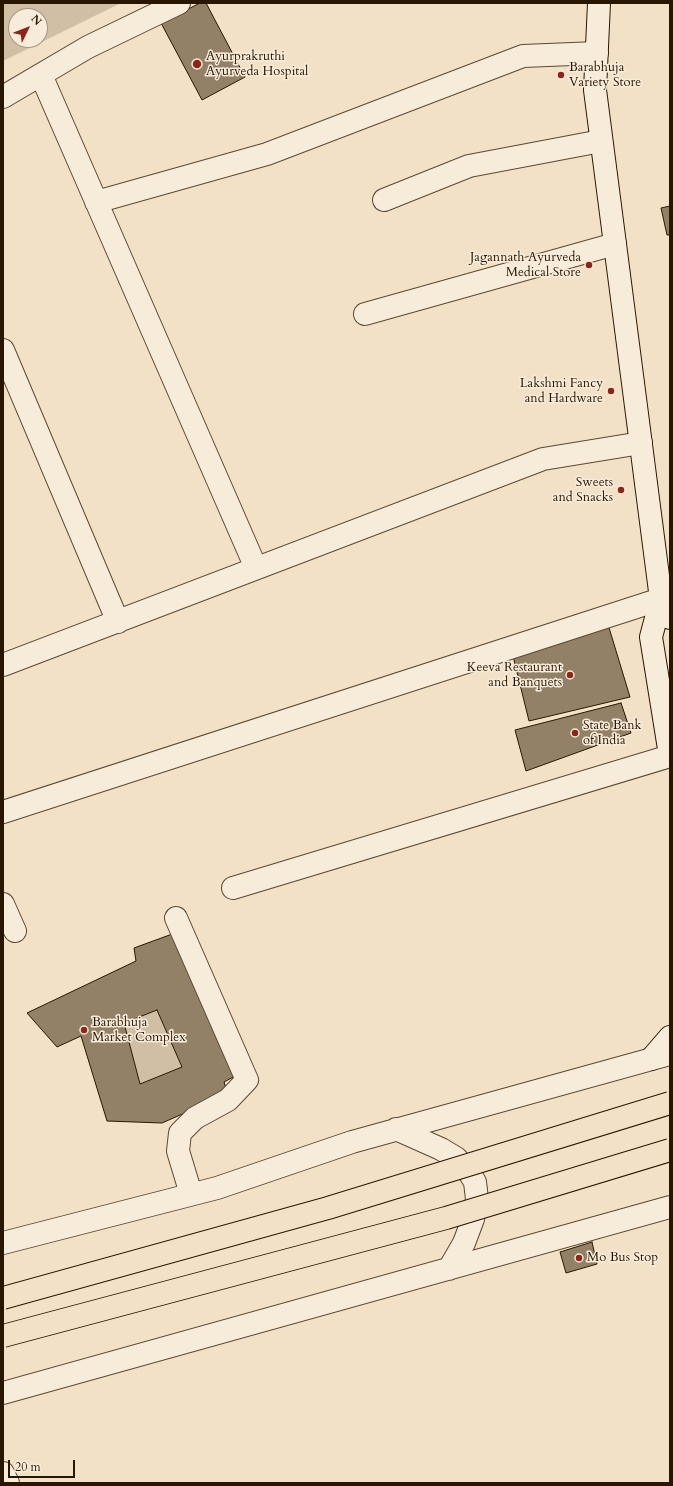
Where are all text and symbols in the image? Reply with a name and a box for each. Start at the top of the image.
north arrow [8,8,48,48]
text: N [28,12,45,29]
place label: Ayurprakruthi Ayurveda Hospital [206,49,308,80]
marker: Ayurprakruthi Ayurveda Hospital [191,58,203,70]
place label: Barabhuja Variety Store [569,60,641,91]
marker: Barabhuja Variety Store [556,70,566,80]
place label: Jagannath Ayurveda Medical Store [470,250,581,281]
marker: Jagannath Ayurveda Medical Store [584,260,594,270]
place label: Lakshmi Fancy and Hardware [520,376,603,407]
marker: Lakshmi Fancy and Hardware [606,386,616,396]
place label: Sweets and Snacks [553,475,613,506]
marker: Sweets and Snacks [616,485,626,495]
place label: Keeva Restaurant and Banquets [467,660,562,691]
marker: Keeva Restaurant and Banquets [565,670,575,680]
place label: State Bank of India [583,718,642,749]
marker: State Bank of India [570,728,580,738]
place label: Barabhuja Market Complex [92,1015,186,1046]
marker: Barabhuja Market Complex [79,1025,89,1035]
place label: Mo Bus Stop [587,1250,658,1266]
marker: Mo Bus Stop [574,1253,584,1263]
scale bar [10,1452,77,1478]
text: 20 m [15,1459,41,1475]

